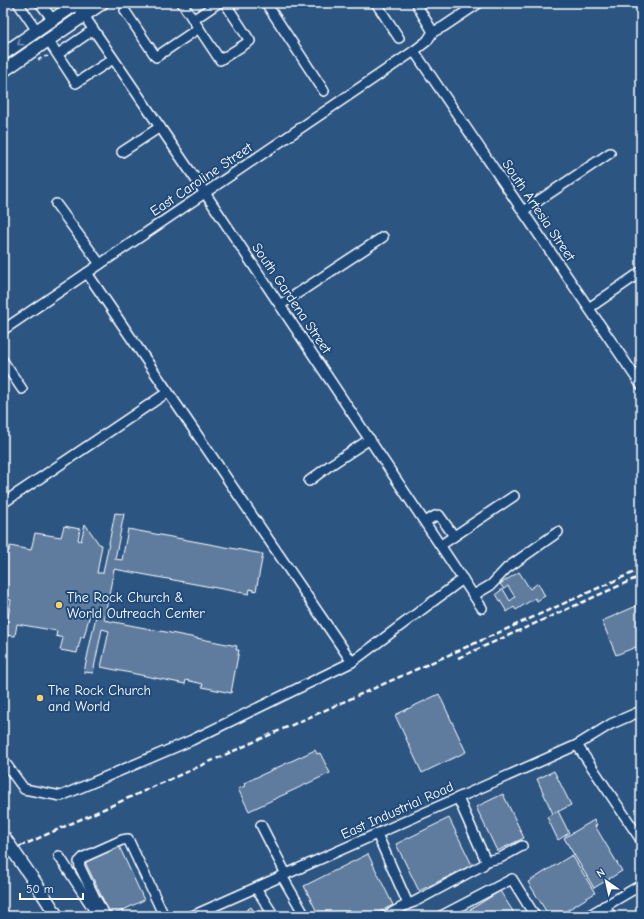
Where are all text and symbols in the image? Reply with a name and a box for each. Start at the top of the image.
one-way arrow [17,38,24,46]
street label: East Caroline Street [147,138,256,220]
street label: South Artesia Street [498,156,579,265]
street label: South Gardena Street [248,240,336,358]
place label: The Rock Church & World Outreach Center [67,589,205,622]
marker: The Rock Church & World Outreach Center [54,600,64,610]
place label: The Rock Church and World [48,682,151,715]
marker: The Rock Church and World [35,693,45,703]
street label: East Industrial Road [338,778,456,843]
north arrow [586,861,626,901]
text: N [594,866,607,881]
scale bar [20,875,83,901]
text: 50 m [26,882,54,896]

